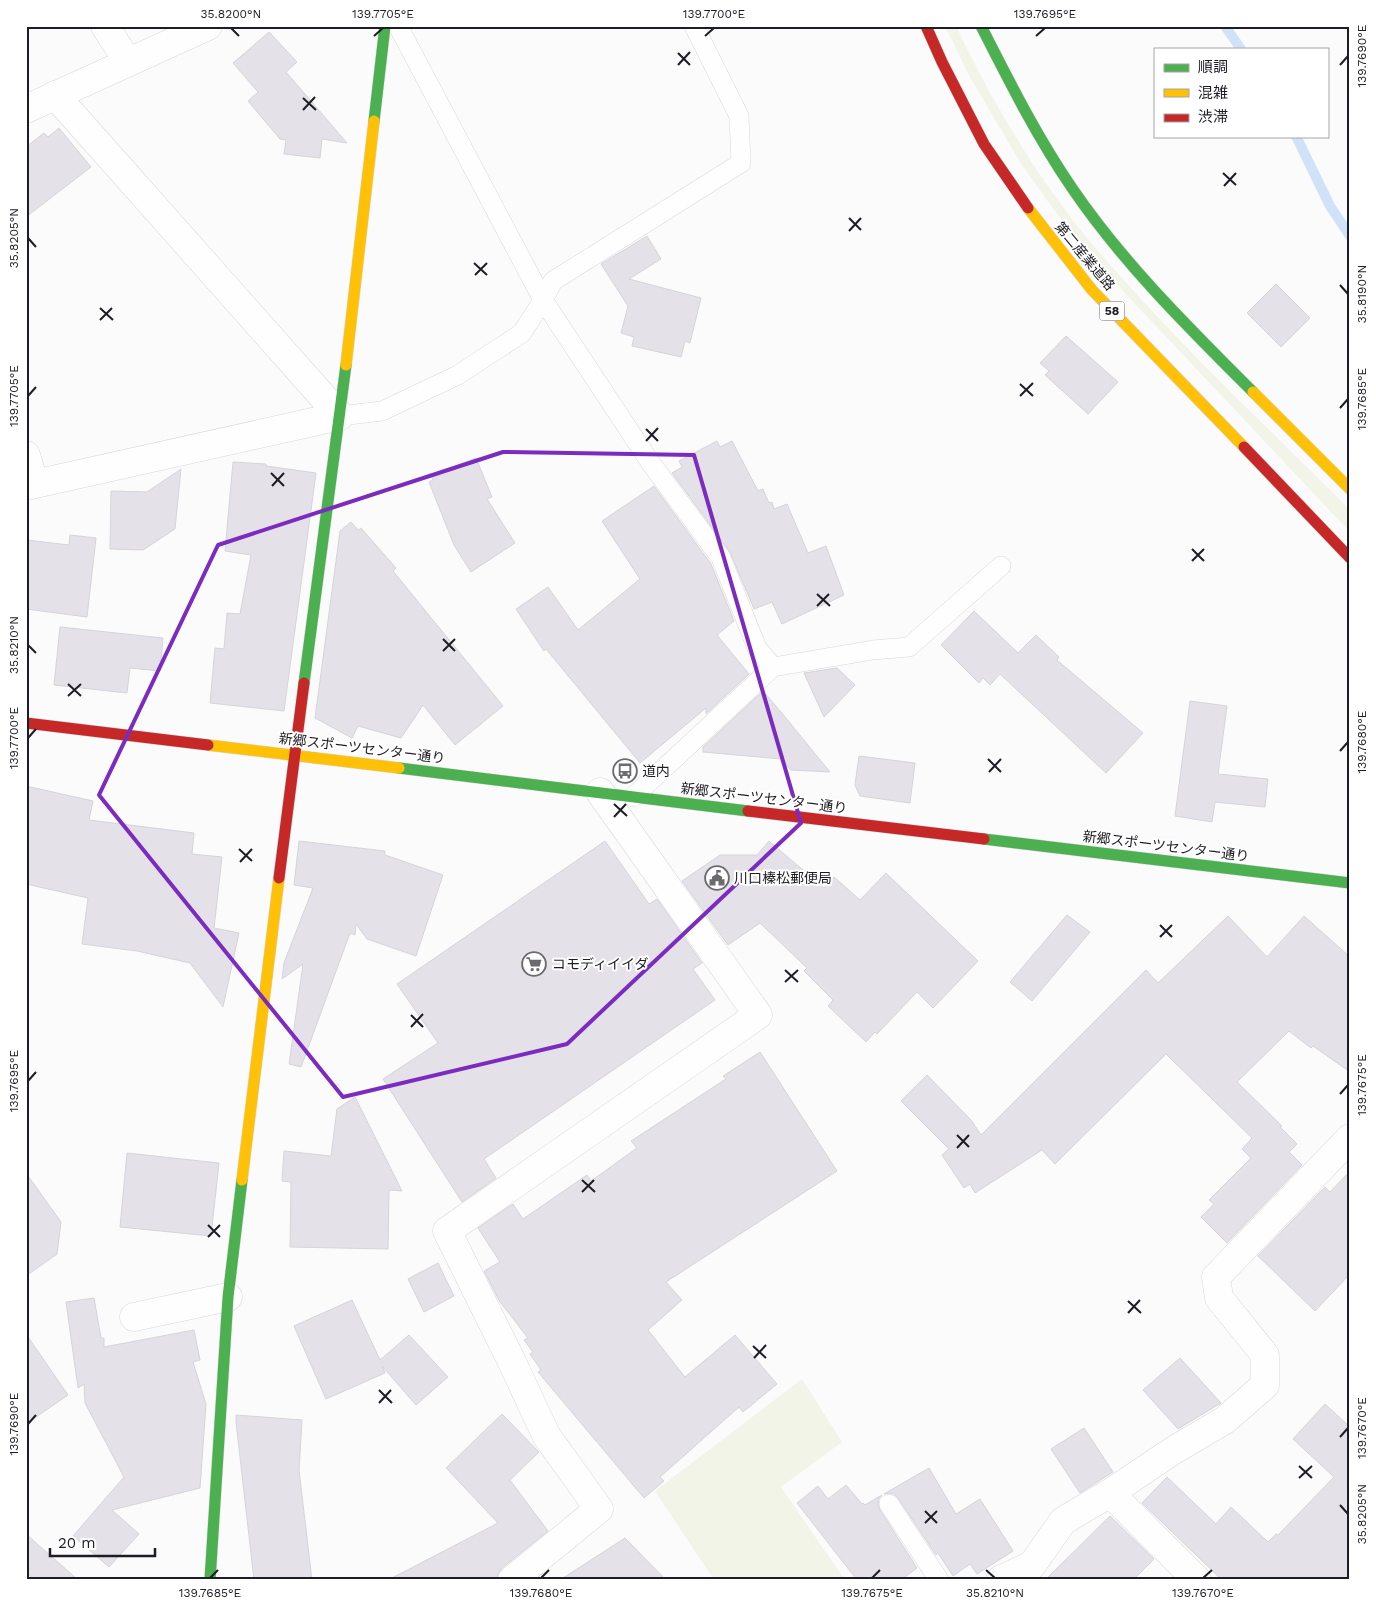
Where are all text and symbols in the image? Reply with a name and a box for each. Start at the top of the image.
text: 35.8200°N [201,7,261,21]
text: 139.7705°E [352,7,414,21]
text: 139.7700°E [683,7,746,21]
text: 139.7695°E [1014,7,1077,21]
text: 139.7690°E [1355,24,1369,87]
legend [1154,48,1328,138]
text: 順調 [1198,58,1228,76]
text: 混雑 [1198,84,1228,102]
text: 渋滞 [1198,108,1228,126]
text: 35.8205°N [7,208,21,268]
street label: 第二産業道路 [1052,219,1118,293]
text: 35.8190°N [1355,265,1369,323]
road number: 58 [1100,302,1124,321]
text: 139.7705°E [7,365,21,427]
text: 139.7685°E [1355,367,1369,430]
text: 35.8210°N [7,616,21,674]
text: 139.7700°E [7,706,21,769]
text: 139.7680°E [1355,710,1369,773]
street label: 新郷スポーツセンター通り [278,730,446,766]
bus stop icon: 道内 [612,758,638,784]
place label: 道内 [642,763,670,779]
street label: 新郷スポーツセンター通り [680,780,848,816]
street label: 新郷スポーツセンター通り [1082,828,1250,864]
public building icon: 川口榛松郵便局 [704,865,730,891]
place label: 川口榛松郵便局 [734,870,832,886]
supermarket icon: コモディイイダ [521,951,547,977]
place label: コモディイイダ [552,956,648,972]
text: 139.7695°E [7,1049,21,1112]
text: 139.7675°E [1355,1054,1369,1116]
text: 139.7690°E [7,1392,21,1455]
text: 139.7670°E [1355,1397,1369,1459]
text: 35.8205°N [1355,1484,1369,1544]
scale bar [50,1526,155,1558]
text: 20 m [58,1534,96,1552]
text: 139.7685°E [179,1586,242,1600]
text: 139.7680°E [510,1586,573,1600]
text: 139.7675°E [841,1586,903,1600]
text: 35.8210°N [966,1586,1024,1600]
text: 139.7670°E [1172,1586,1234,1600]

